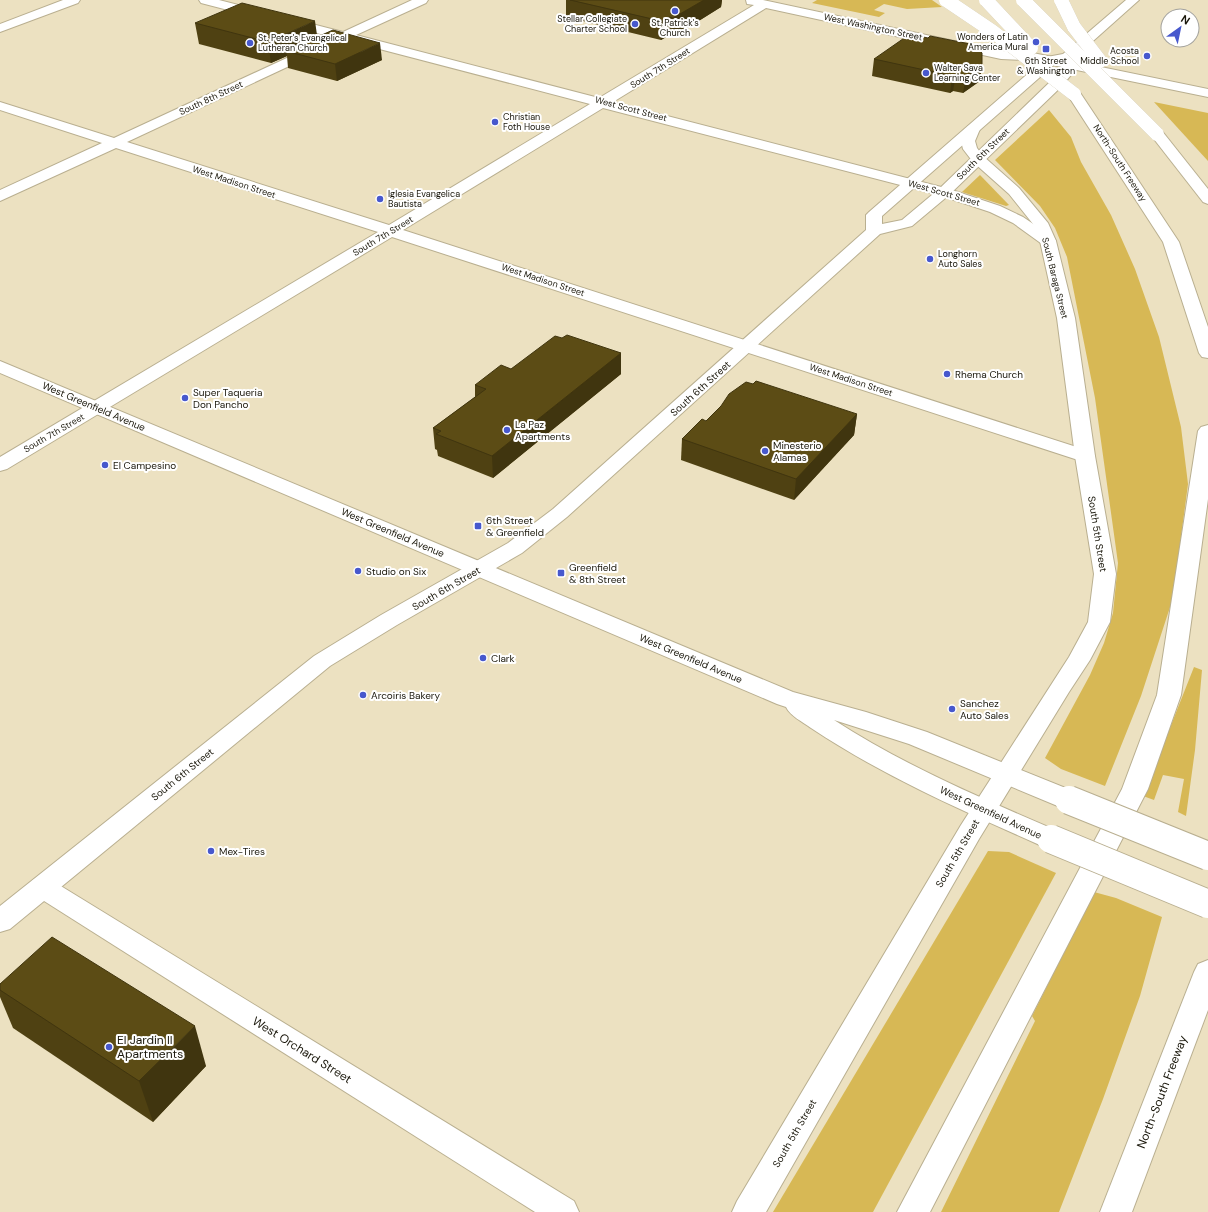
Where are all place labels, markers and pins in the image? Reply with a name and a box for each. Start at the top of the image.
marker: St. Patrick's Church [670,6,680,16]
place label: Stellar Collegiate Charter School [557,13,627,35]
place label: St. Patrick's Church [651,17,699,39]
marker: Stellar Collegiate Charter School [630,19,640,29]
place label: Wonders of Latin America Mural [957,31,1028,53]
place label: St. Peter's Evangelical Lutheran Church [258,32,347,54]
marker: Wonders of Latin America Mural [1031,37,1041,47]
marker: St. Peter's Evangelical Lutheran Church [245,38,255,48]
marker: 6th Street & Washington [1041,44,1051,54]
place label: Acosta Middle School [1080,45,1139,67]
marker: Acosta Middle School [1142,51,1152,61]
place label: 6th Street & Washington [1017,55,1075,77]
place label: Walter Sava Learning Center [934,62,1001,84]
marker: Walter Sava Learning Center [921,68,931,78]
place label: Christian Foth House [503,111,550,133]
marker: Christian Foth House [490,117,500,127]
place label: Iglesia Evangelica Bautista [388,188,460,210]
marker: Iglesia Evangelica Bautista [375,194,385,204]
place label: Longhorn Auto Sales [938,248,982,270]
marker: Longhorn Auto Sales [925,254,935,264]
place label: Rhema Church [955,368,1023,381]
marker: Rhema Church [942,369,952,379]
place label: Super Taqueria Don Pancho [193,386,262,411]
marker: Super Taqueria Don Pancho [180,393,190,403]
place label: La Paz Apartments [515,418,570,443]
marker: La Paz Apartments [502,425,512,435]
place label: Minesterio Alamas [773,439,822,464]
marker: Minesterio Alamas [760,446,770,456]
place label: El Campesino [113,459,176,472]
marker: El Campesino [100,460,110,470]
place label: 6th Street & Greenfield [486,514,544,539]
marker: 6th Street & Greenfield [473,521,483,531]
place label: Greenfield & 8th Street [569,561,626,586]
place label: Studio on Six [366,565,426,578]
marker: Studio on Six [353,566,363,576]
marker: Greenfield & 8th Street [556,568,566,578]
place label: Clark [491,652,515,665]
marker: Clark [478,653,488,663]
place label: Arcoiris Bakery [371,689,441,702]
marker: Arcoiris Bakery [358,690,368,700]
place label: Sanchez Auto Sales [960,697,1009,722]
marker: Sanchez Auto Sales [947,704,957,714]
place label: Mex-Tires [219,845,265,858]
marker: Mex-Tires [206,846,216,856]
place label: El Jardin II Apartments [117,1032,183,1062]
marker: El Jardin II Apartments [104,1042,114,1052]

